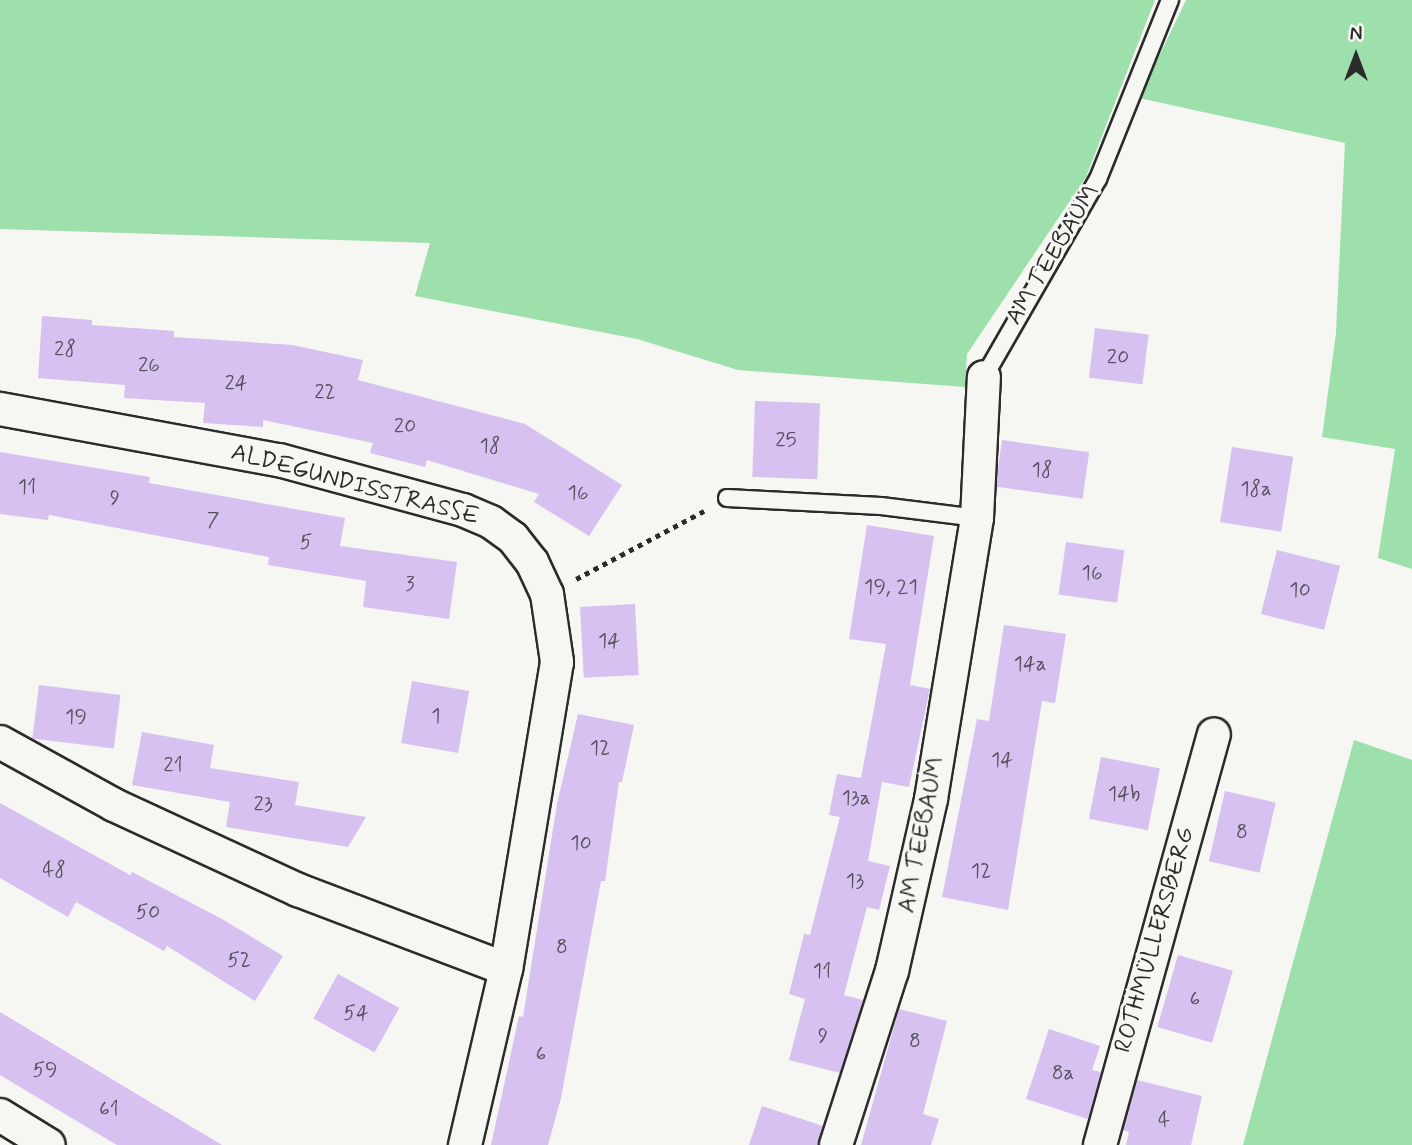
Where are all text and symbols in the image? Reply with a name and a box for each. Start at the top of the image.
north arrow [1321,21,1391,91]
text: N [1350,22,1362,47]
street label: AM TEEBAUM [1002,183,1104,327]
house number: 28 [54,336,76,362]
house number: 20 [1107,344,1129,370]
house number: 26 [138,352,160,378]
house number: 24 [224,370,248,396]
house number: 22 [314,379,336,405]
house number: 20 [394,413,416,439]
house number: 25 [775,427,797,453]
house number: 18 [480,433,500,459]
street label: ALDEGUNDISSTRASSE [228,438,482,532]
house number: 18 [1032,457,1052,483]
house number: 11 [18,474,36,500]
house number: 18a [1240,476,1272,502]
house number: 16 [568,480,588,506]
house number: 9 [110,485,120,511]
house number: 7 [207,507,219,533]
house number: 5 [300,529,312,555]
house number: 16 [1082,560,1102,586]
house number: 3 [405,571,415,597]
house number: 19, 21 [865,574,917,600]
house number: 10 [1289,577,1311,603]
house number: 14 [598,628,620,654]
house number: 14a [1014,651,1046,677]
house number: 1 [431,703,441,729]
house number: 19 [65,704,87,730]
house number: 12 [590,735,610,761]
house number: 14 [991,747,1013,773]
house number: 21 [163,752,183,778]
street label: AM TEEBAUM [893,758,951,912]
house number: 14b [1108,781,1140,807]
house number: 13a [841,785,871,811]
house number: 23 [253,791,273,817]
house number: 8 [1236,819,1248,845]
street label: ROTHMÜLLERSBERG [1109,824,1201,1056]
house number: 10 [570,830,592,856]
house number: 48 [42,857,66,883]
house number: 12 [971,858,991,884]
house number: 13 [846,868,864,894]
house number: 50 [136,899,160,925]
house number: 8 [556,934,568,960]
house number: 52 [227,947,251,973]
house number: 11 [813,958,831,984]
house number: 6 [1190,986,1200,1012]
house number: 54 [343,1000,369,1026]
house number: 9 [818,1023,828,1049]
house number: 8 [909,1028,921,1054]
house number: 6 [536,1041,546,1067]
house number: 59 [32,1057,58,1083]
house number: 8a [1052,1060,1074,1086]
house number: 61 [99,1096,119,1122]
house number: 4 [1158,1107,1170,1133]

